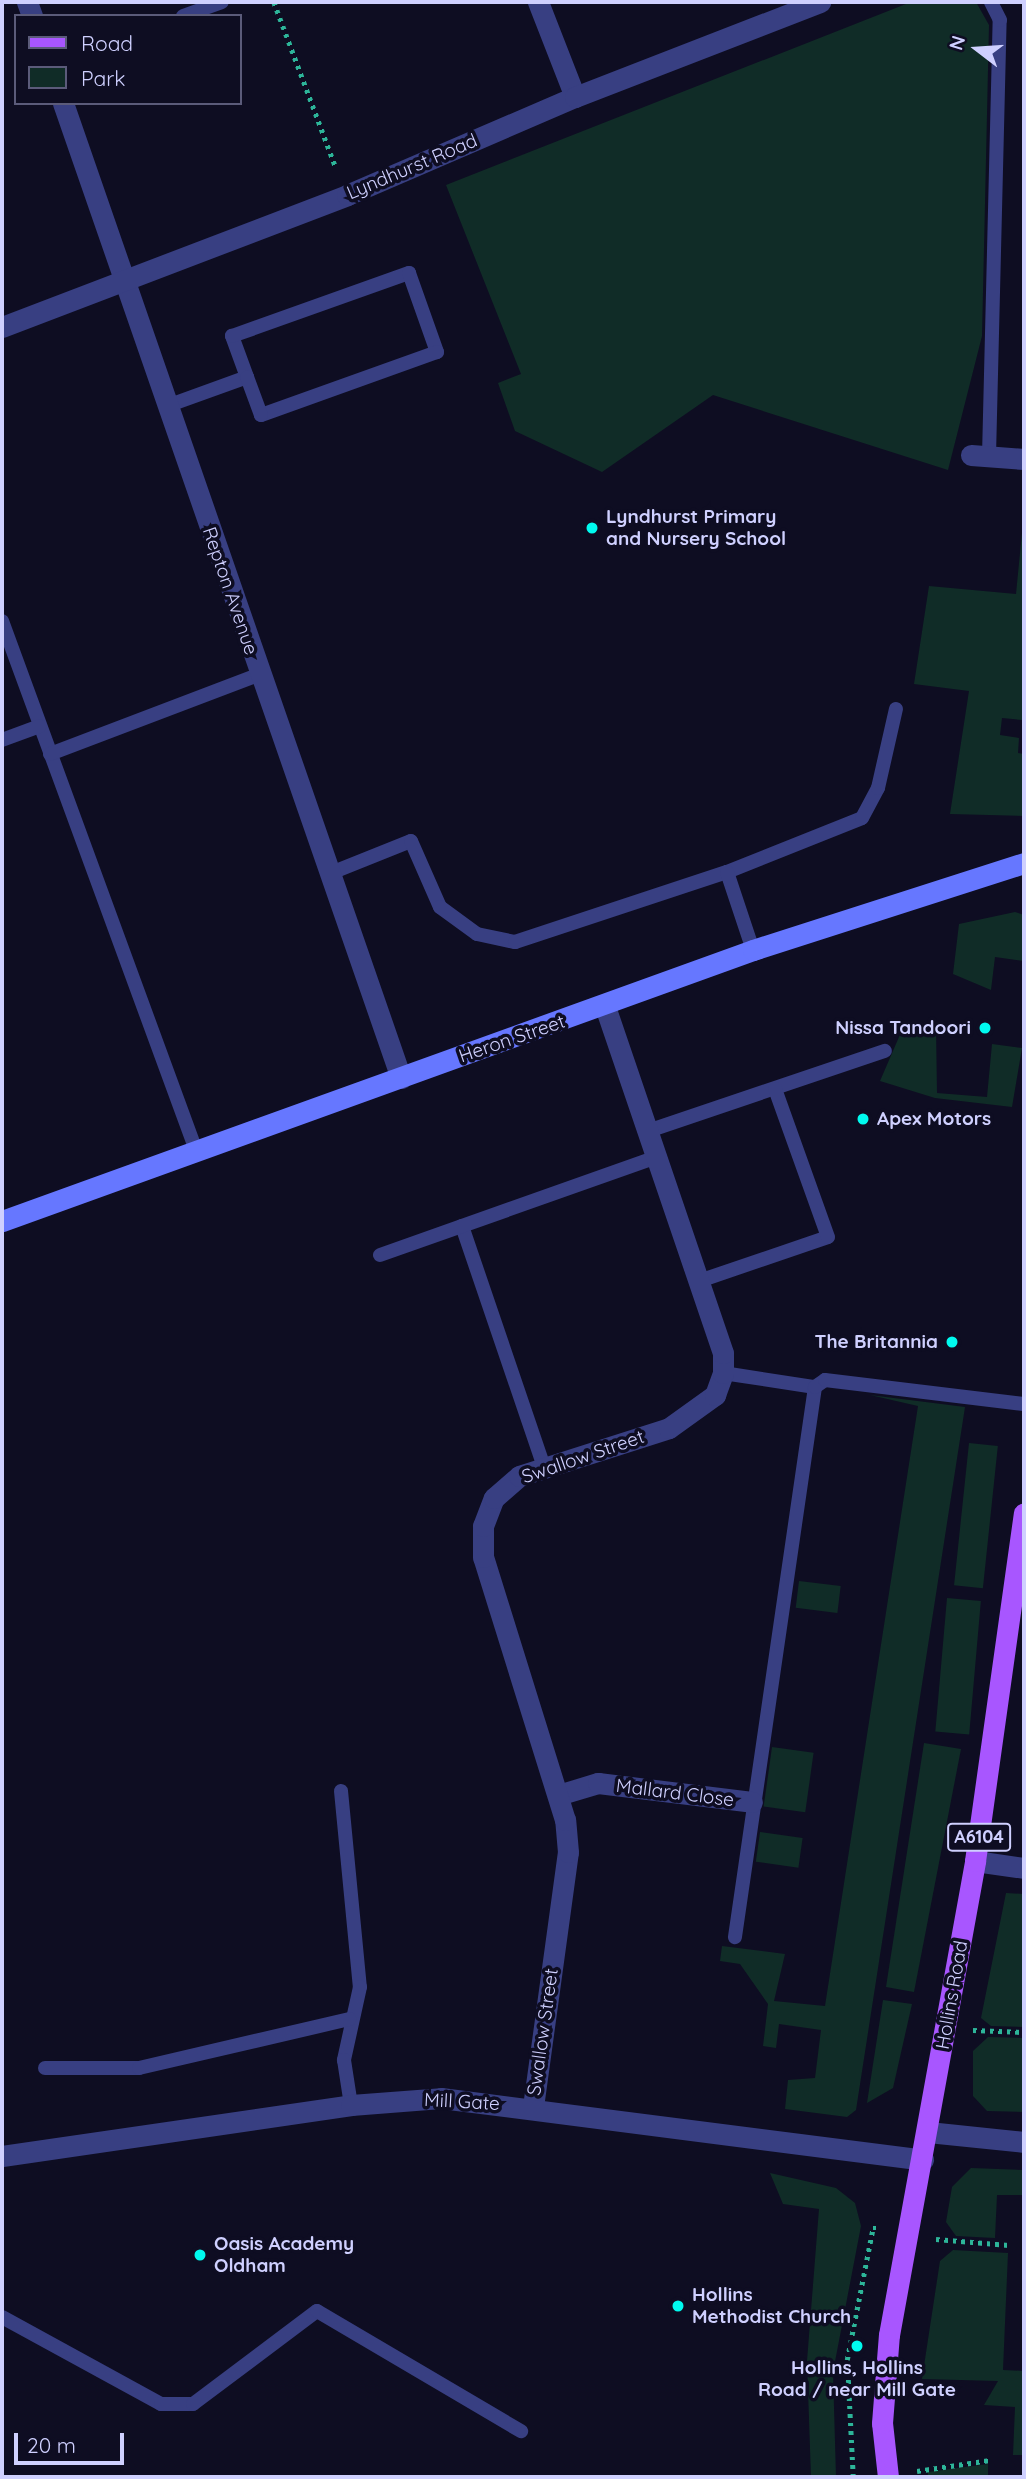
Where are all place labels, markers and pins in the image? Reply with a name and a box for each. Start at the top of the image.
place label: Lyndhurst Primary and Nursery School [606,506,786,550]
marker: Lyndhurst Primary and Nursery School [584,520,600,536]
place label: Nissa Tandoori [835,1017,971,1039]
marker: Nissa Tandoori [977,1020,993,1036]
place label: Apex Motors [877,1108,991,1130]
marker: Apex Motors [855,1111,871,1127]
place label: The Britannia [815,1331,938,1353]
marker: The Britannia [944,1334,960,1350]
place label: Oasis Academy Oldham [214,2233,354,2277]
marker: Oasis Academy Oldham [192,2247,208,2263]
place label: Hollins Methodist Church [692,2284,851,2328]
marker: Hollins Methodist Church [670,2298,686,2314]
marker: Hollins, Hollins Road / near Mill Gate [849,2338,865,2354]
place label: Hollins, Hollins Road / near Mill Gate [758,2357,956,2401]

